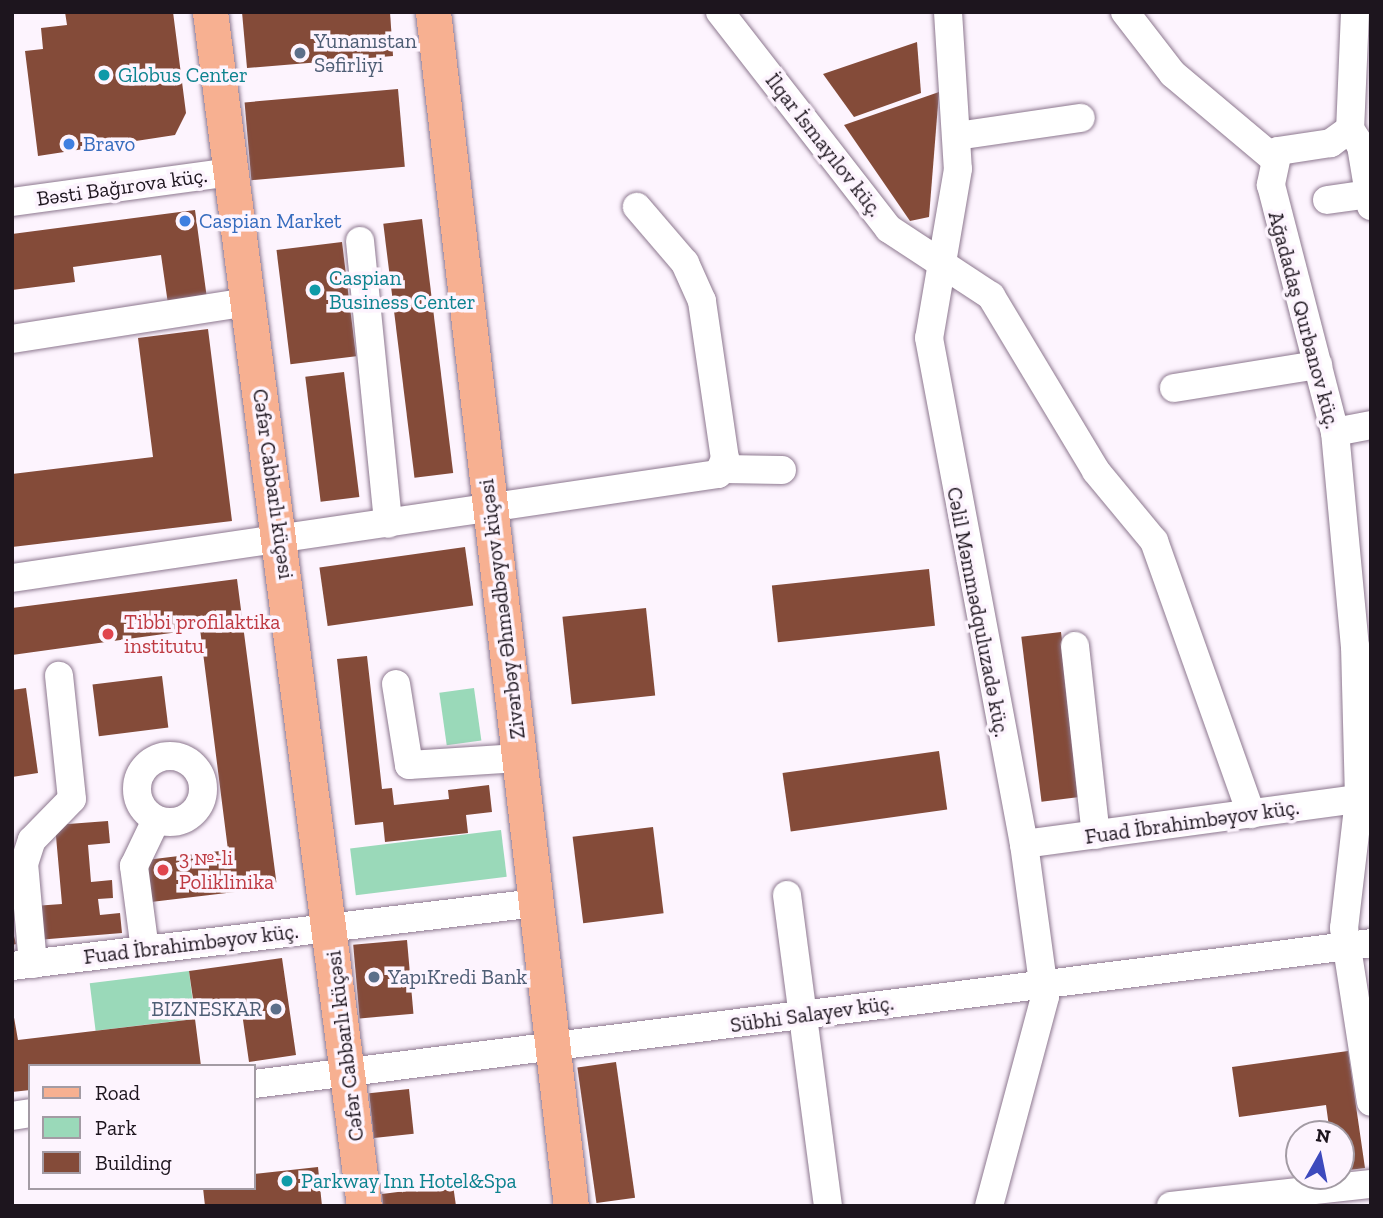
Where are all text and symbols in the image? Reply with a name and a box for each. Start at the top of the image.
place label: Yunanıstan Səfirliyi [314,28,417,78]
marker: Yunanıstan Səfirliyi [292,45,308,61]
place label: Globus Center [118,62,248,88]
marker: Globus Center [96,67,112,83]
street label: İlqar İsmayılov küç. [760,68,888,222]
place label: Bravo [83,131,135,157]
marker: Bravo [61,136,77,152]
street label: Bəsti Bağırova küç. [35,163,209,211]
place label: Caspian Market [199,208,342,234]
street label: Ağadadaş Qurbanov küç. [1263,208,1345,432]
marker: Caspian Market [177,213,193,229]
place label: Caspian Business Center [329,265,476,315]
marker: Caspian Business Center [307,282,323,298]
street label: Cəfər Cabbarlı küçəsi [247,387,299,581]
street label: Zivərbəy Əhmədbəyov küçəsi [473,477,531,741]
street label: Cəlil Məmmədquluzadə küç. [941,485,1015,739]
place label: Tibbi profilaktika institutu [124,609,280,659]
marker: Tibbi profilaktika institutu [98,624,118,644]
street label: Fuad İbrahimbəyov küç. [1083,794,1301,850]
place label: 3 №-li Poliklinika [179,845,274,895]
marker: 3 №-li Poliklinika [153,860,173,880]
street label: Fuad İbrahimbəyov küç. [82,918,300,970]
street label: Cəfər Cabbarlı küçəsi [321,949,369,1143]
place label: YapıKredi Bank [388,964,527,990]
marker: YapıKredi Bank [366,969,382,985]
street label: Sübhi Salayev küç. [728,990,896,1038]
place label: BIZNESKAR [151,996,262,1022]
marker: BIZNESKAR [268,1001,284,1017]
legend [28,1064,256,1190]
text: Road [95,1080,140,1105]
text: Park [95,1115,137,1140]
north arrow [1285,1120,1355,1190]
text: N [1314,1123,1332,1148]
text: Building [95,1150,172,1175]
place label: Parkway Inn Hotel&Spa [301,1168,517,1194]
marker: Parkway Inn Hotel&Spa [279,1173,295,1189]

